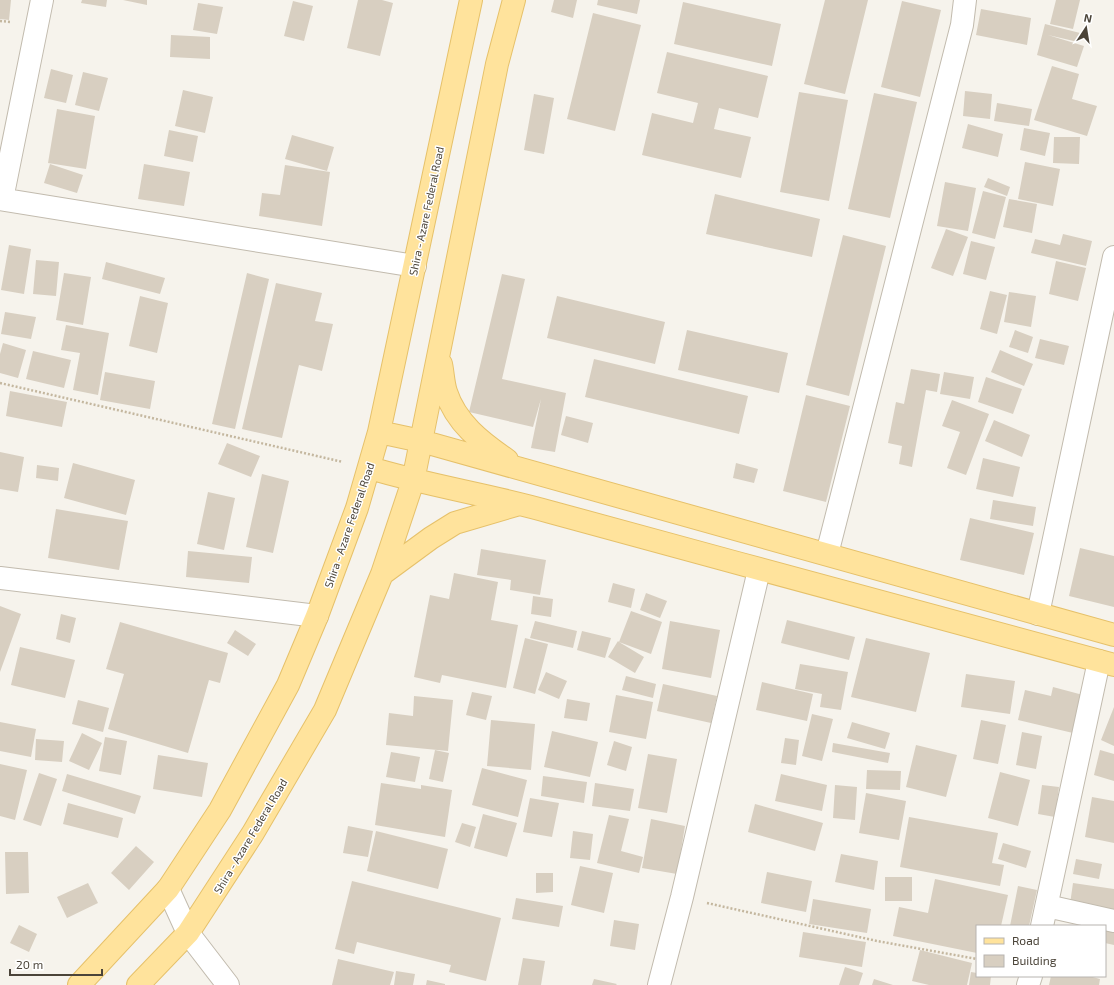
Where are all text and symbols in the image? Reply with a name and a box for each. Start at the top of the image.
north arrow [1066,8,1106,48]
text: N [1083,11,1093,25]
street label: Shira - Azare Federal Road [406,145,446,277]
street label: Shira - Azare Federal Road [321,461,377,589]
street label: Shira - Azare Federal Road [211,776,289,896]
legend [976,925,1106,977]
text: Road [1012,933,1040,947]
scale bar [10,951,102,977]
text: Building [1012,953,1057,967]
text: 20 m [16,957,43,971]

